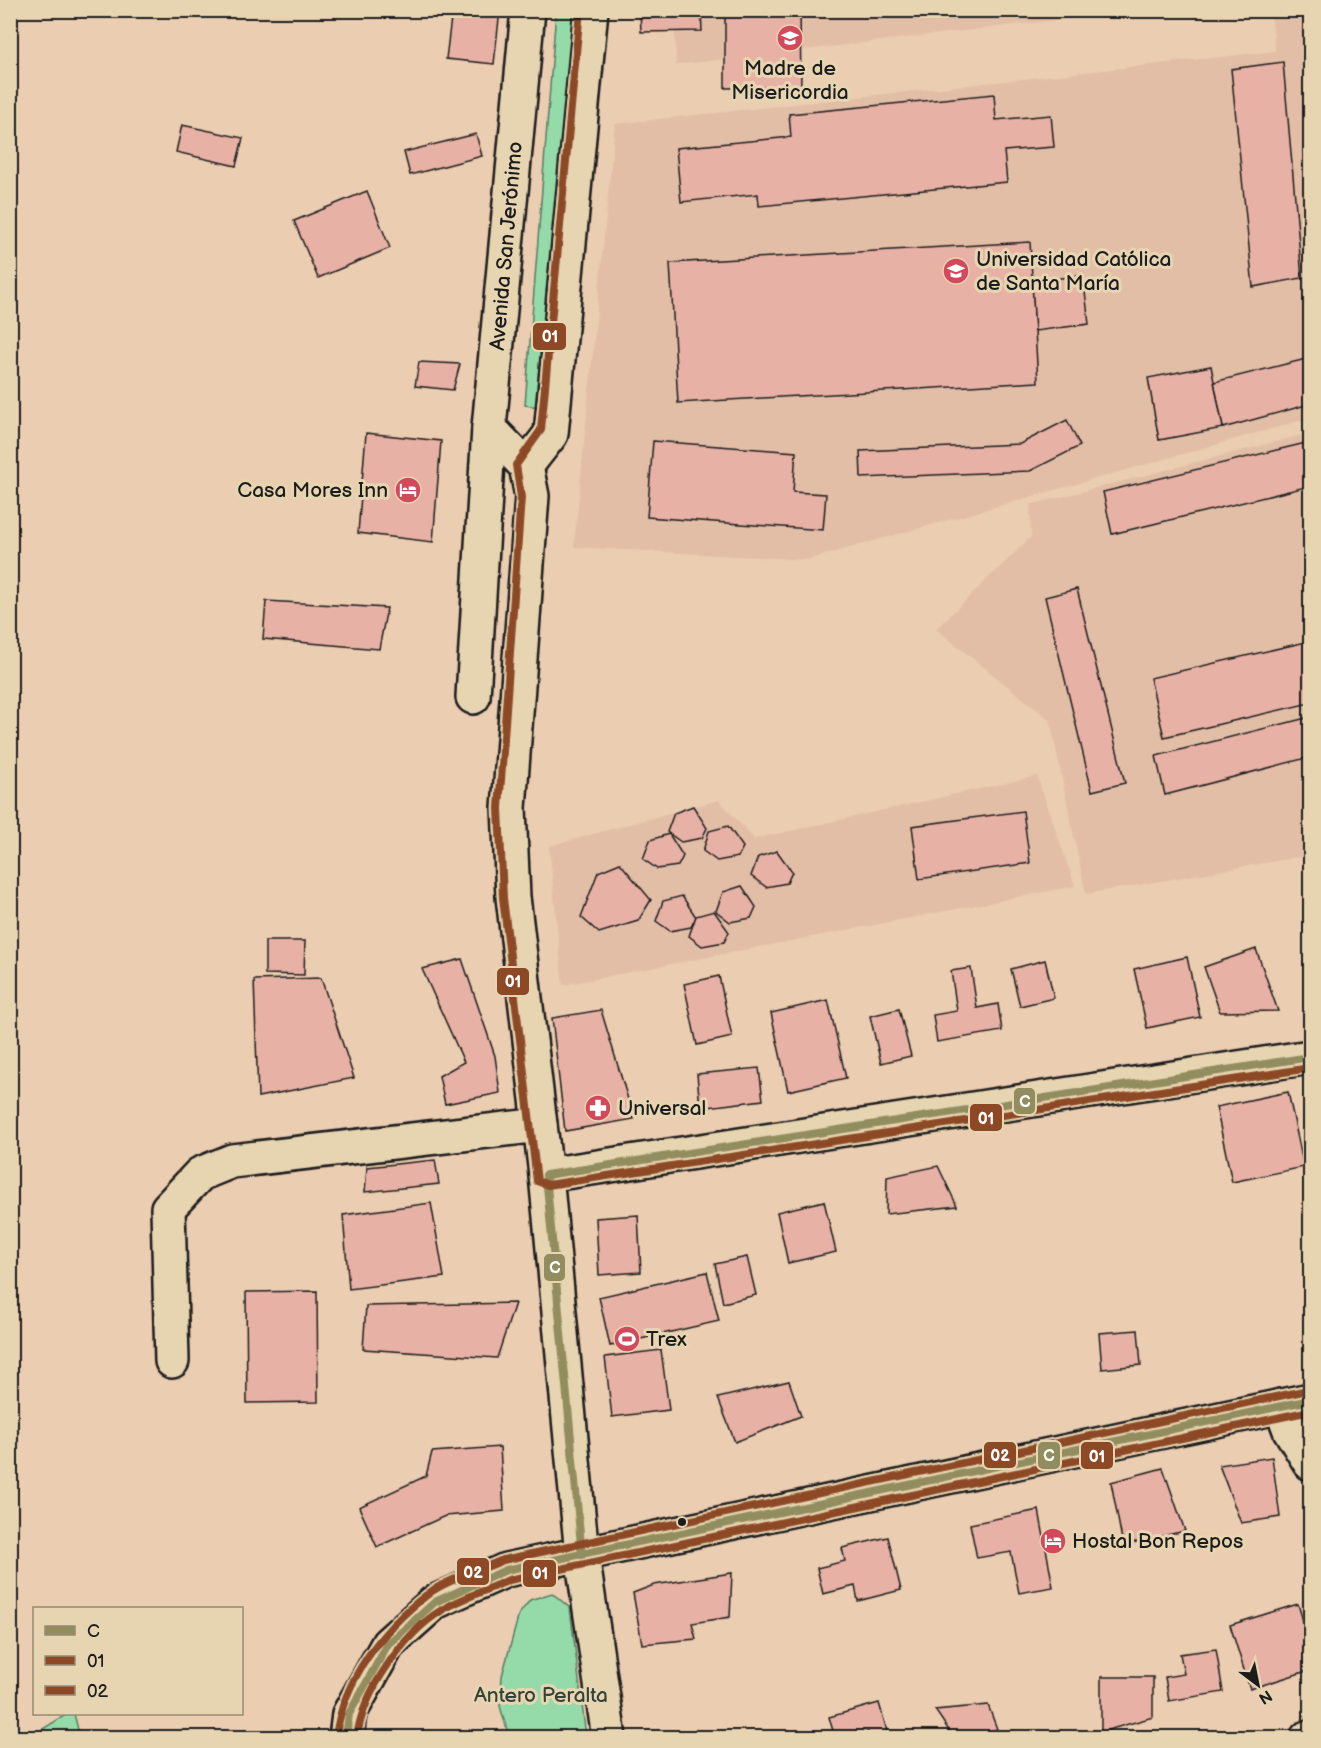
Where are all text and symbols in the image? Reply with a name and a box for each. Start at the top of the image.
school or university icon: Madre de Misericordia [775,23,805,53]
place label: Madre de Misericordia [731,56,849,105]
street label: Avenida San Jerónimo [485,140,528,352]
place label: Universidad Católica de Santa María [976,247,1171,296]
school or university icon: Universidad Católica de Santa María [941,256,971,286]
line badge: 01 [532,322,567,351]
text: 01 [542,328,558,347]
hotel icon: Casa Mores Inn [393,475,423,505]
place label: Casa Mores Inn [237,478,388,503]
line badge: 01 [496,967,530,996]
text: 01 [505,973,521,992]
line badge: C [1013,1087,1036,1115]
pharmacy icon: Universal [583,1093,613,1123]
text: C [1019,1093,1031,1112]
place label: Universal [618,1096,706,1121]
line badge: 01 [969,1103,1003,1132]
text: 01 [978,1110,994,1129]
line badge: C [543,1253,566,1282]
text: C [549,1259,561,1278]
sports icon: Trex [612,1324,642,1354]
place label: Trex [646,1327,687,1352]
line badge: 02 [983,1441,1017,1469]
line badge: C [1037,1441,1061,1470]
line badge: 01 [1080,1441,1114,1470]
text: 02 [990,1447,1010,1466]
text: C [1043,1447,1055,1466]
text: 01 [1089,1448,1105,1467]
unlabelled marker [676,1516,688,1528]
hotel icon: Hostal Bon Repos [1038,1526,1068,1556]
place label: Hostal Bon Repos [1072,1529,1243,1554]
line badge: 02 [456,1557,490,1586]
line badge: 01 [522,1559,557,1588]
text: 02 [463,1564,483,1583]
text: 01 [532,1565,548,1584]
legend [33,1607,243,1715]
text: C [87,1621,100,1642]
text: 01 [87,1651,105,1672]
north arrow [1228,1655,1288,1715]
text: 02 [87,1681,109,1702]
park label: Antero Peralta [474,1683,608,1708]
text: N [1255,1685,1275,1708]

